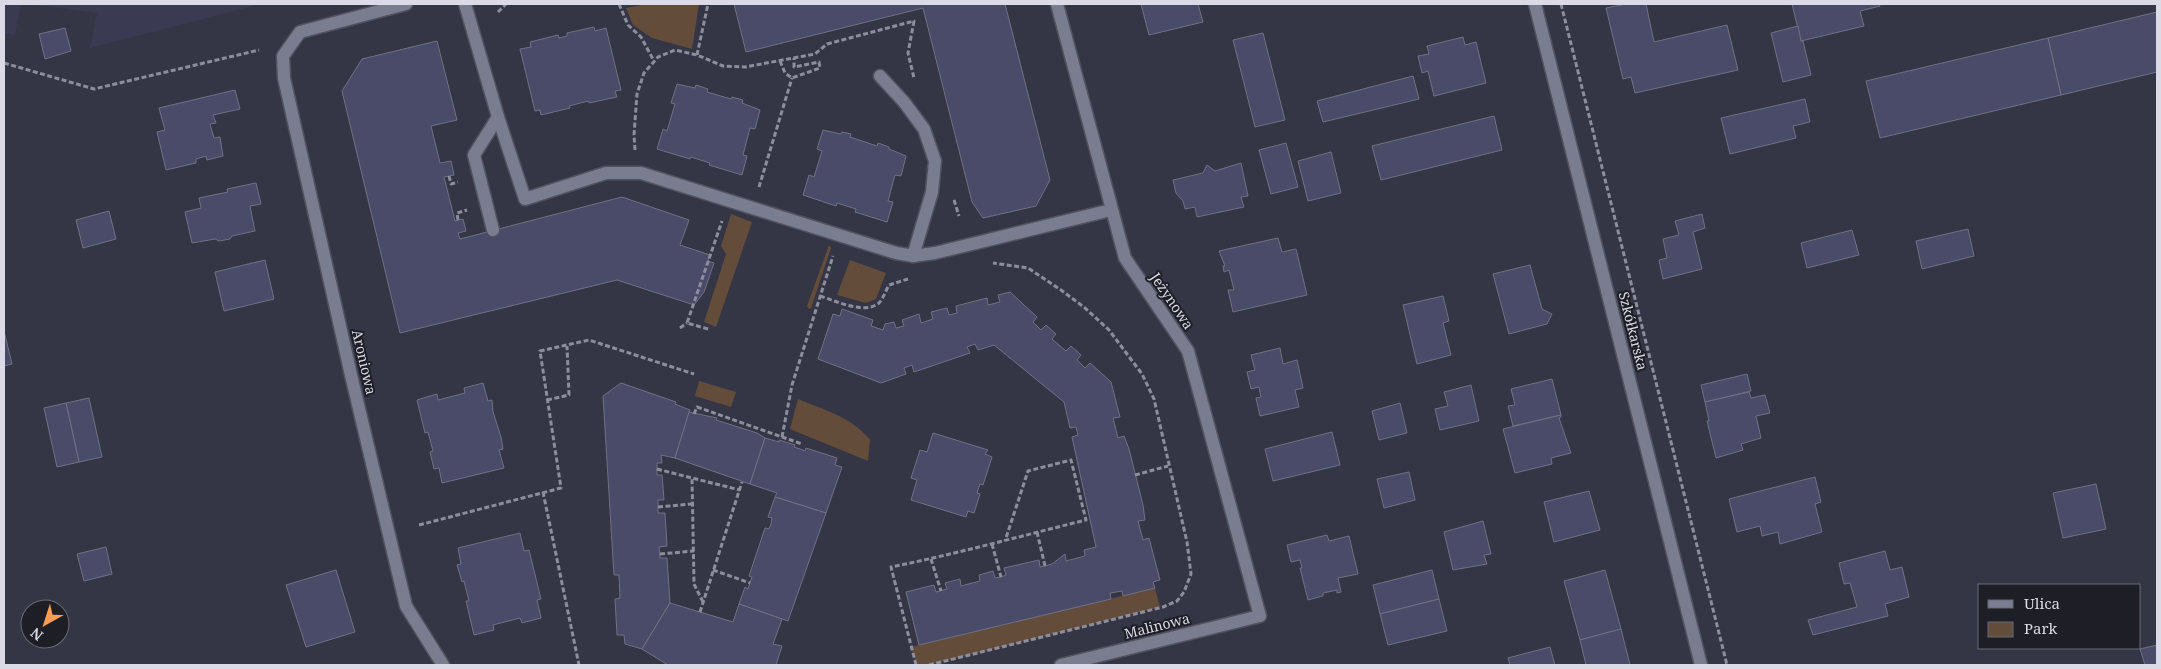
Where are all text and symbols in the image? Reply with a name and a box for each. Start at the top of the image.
street label: Jeżynowa [1146,268,1198,333]
street label: Szkółkarska [1615,290,1652,372]
street label: Aroniowa [348,328,381,396]
legend [1978,584,2141,649]
text: Ulica [2024,593,2060,613]
north arrow [20,599,70,649]
street label: Malinowa [1122,608,1192,643]
text: Park [2024,618,2058,638]
text: N [26,624,47,645]

